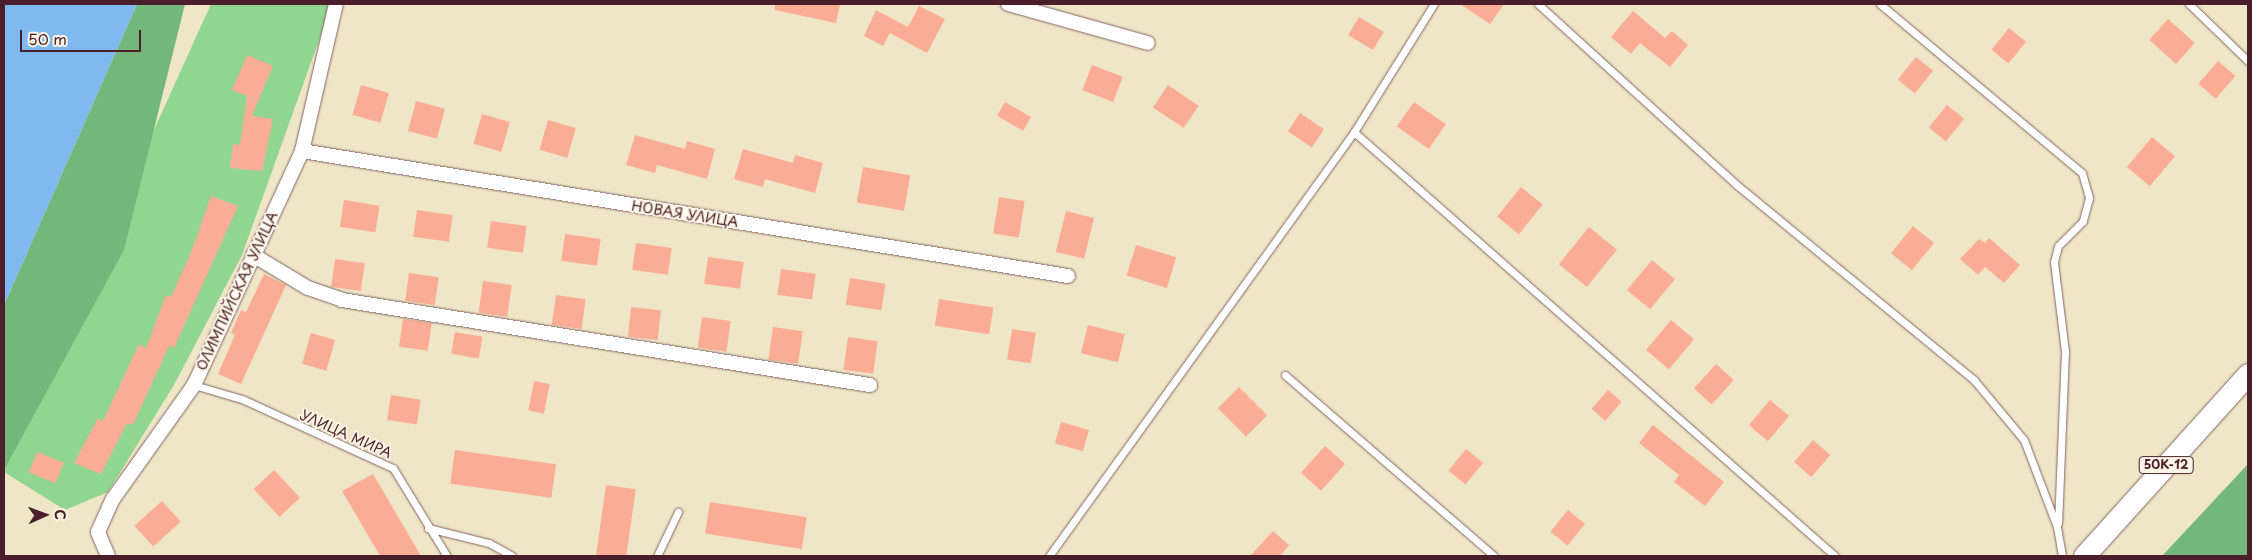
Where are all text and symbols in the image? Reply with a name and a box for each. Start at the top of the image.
scale bar [22,20,144,52]
text: 50 m [28,27,67,50]
street label: НОВАЯ УЛИЦА [631,197,739,231]
street label: ОЛИМПИЙСКАЯ УЛИЦА [193,209,281,373]
street label: УЛИЦА МИРА [297,406,395,462]
road number: 50К-12 [2138,456,2194,474]
north arrow [20,490,70,540]
text: С [50,509,71,520]

